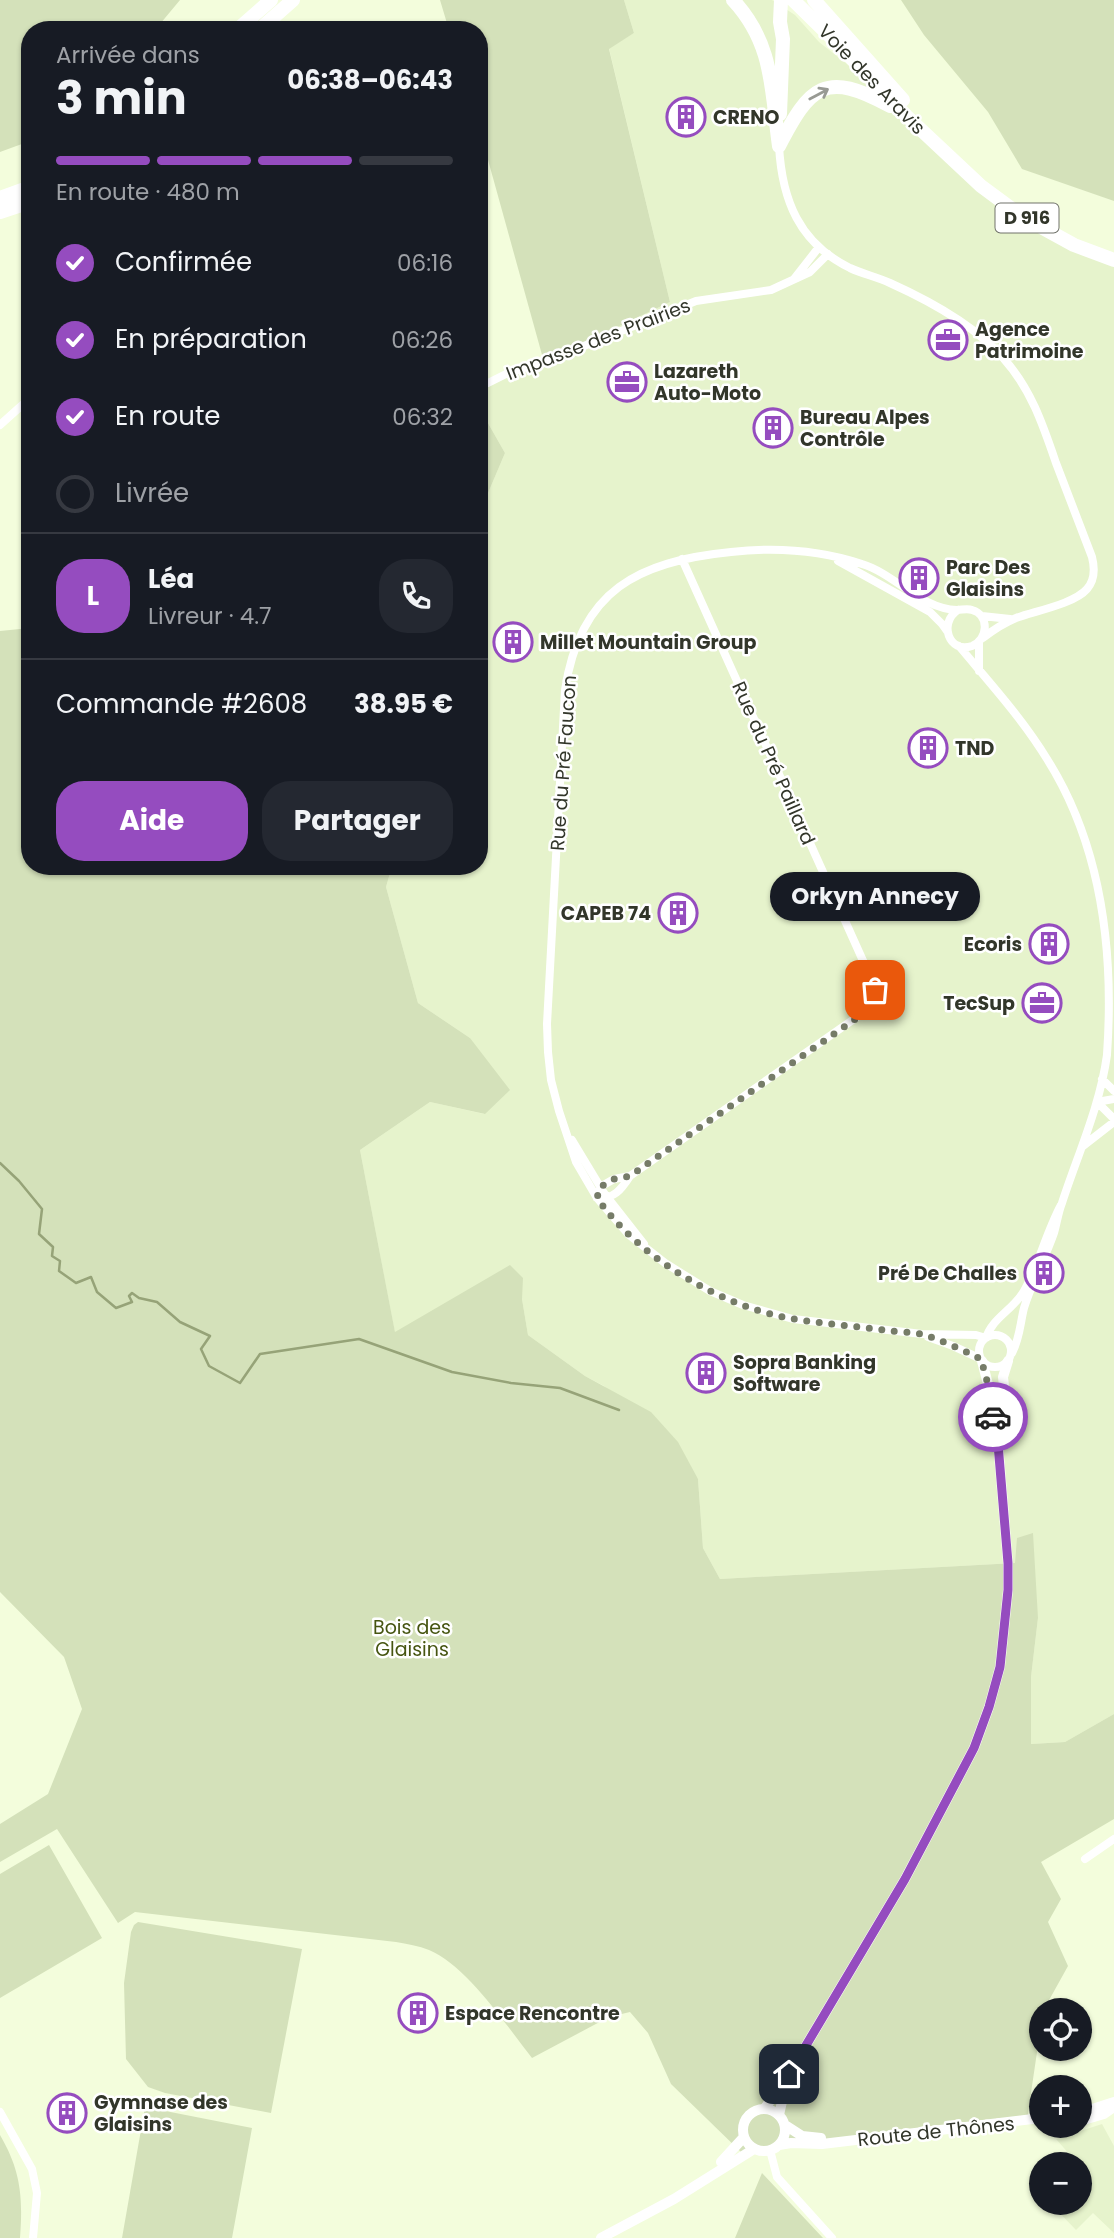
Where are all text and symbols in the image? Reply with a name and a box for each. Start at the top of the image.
street label: Voie des Aravis [812,18,931,141]
text: Arrivée dans [56,39,200,71]
text: 06:38–06:43 [287,62,453,98]
text: 3 min [56,66,187,130]
one-way arrow [808,86,829,100]
building icon: CRENO [665,96,707,138]
place label: CRENO [713,104,779,131]
text: En route · 480 m [56,176,240,208]
road number: D 916 [996,204,1058,232]
icon: check [56,244,94,282]
text: Confirmée [115,244,252,280]
text: 06:16 [397,247,453,279]
street label: Impasse des Prairies [502,292,694,387]
place label: Agence Patrimoine [975,316,1084,365]
office icon: Agence Patrimoine [927,319,969,361]
icon: check [56,321,94,359]
text: En préparation [115,321,307,357]
text: 06:26 [391,324,453,356]
place label: Lazareth Auto-Moto [654,358,761,407]
office icon: Lazareth Auto-Moto [606,361,648,403]
icon: check [56,398,94,436]
text: En route [115,398,220,434]
text: 06:32 [392,401,453,433]
place label: Bureau Alpes Contrôle [800,404,930,453]
building icon: Bureau Alpes Contrôle [752,407,794,449]
text: Livrée [115,475,189,511]
place label: Parc Des Glaisins [946,554,1031,603]
building icon: Parc Des Glaisins [898,557,940,599]
button: phone [379,559,453,633]
text: Léa [148,561,194,597]
text: L [87,578,99,614]
text: Livreur · 4.7 [148,600,272,632]
building icon: Millet Mountain Group [492,621,534,663]
place label: Millet Mountain Group [540,629,756,656]
street label: Rue du Pré Faucon [544,674,583,852]
street label: Rue du Pré Paillard [725,677,822,849]
text: Commande #2608 [56,686,307,722]
text: 38.95 € [354,686,453,722]
building icon: TND [907,727,949,769]
place label: TND [955,735,995,762]
button: Aide [56,781,248,861]
button: Partager [262,781,453,861]
callout: Orkyn Annecy [770,871,980,920]
text: Orkyn Annecy [791,880,959,912]
building icon: CAPEB 74 [657,892,699,934]
place label: CAPEB 74 [561,900,651,927]
building icon: Ecoris [1028,923,1070,965]
place label: Ecoris [964,931,1022,958]
pin [845,960,905,1020]
icon: bag [856,971,894,1009]
office icon: TecSup [1021,982,1063,1024]
place label: TecSup [943,990,1015,1017]
building icon: Pré De Challes [1023,1252,1065,1294]
place label: Pré De Challes [878,1260,1017,1287]
place label: Sopra Banking Software [733,1349,876,1398]
building icon: Sopra Banking Software [685,1352,727,1394]
courier [958,1382,1028,1452]
icon: car [974,1398,1012,1436]
park label: Bois des Glaisins [373,1614,451,1663]
building icon: Espace Rencontre [397,1992,439,2034]
map controls [1029,1998,1092,2215]
button: locate [1029,1998,1092,2061]
place label: Espace Rencontre [445,2000,620,2027]
pin [759,2044,819,2104]
icon: home [770,2055,808,2093]
button: + [1029,2075,1092,2138]
place label: Gymnase des Glaisins [94,2089,228,2138]
building icon: Gymnase des Glaisins [46,2092,88,2134]
street label: Route de Thônes [856,2110,1016,2153]
button: − [1029,2152,1092,2215]

